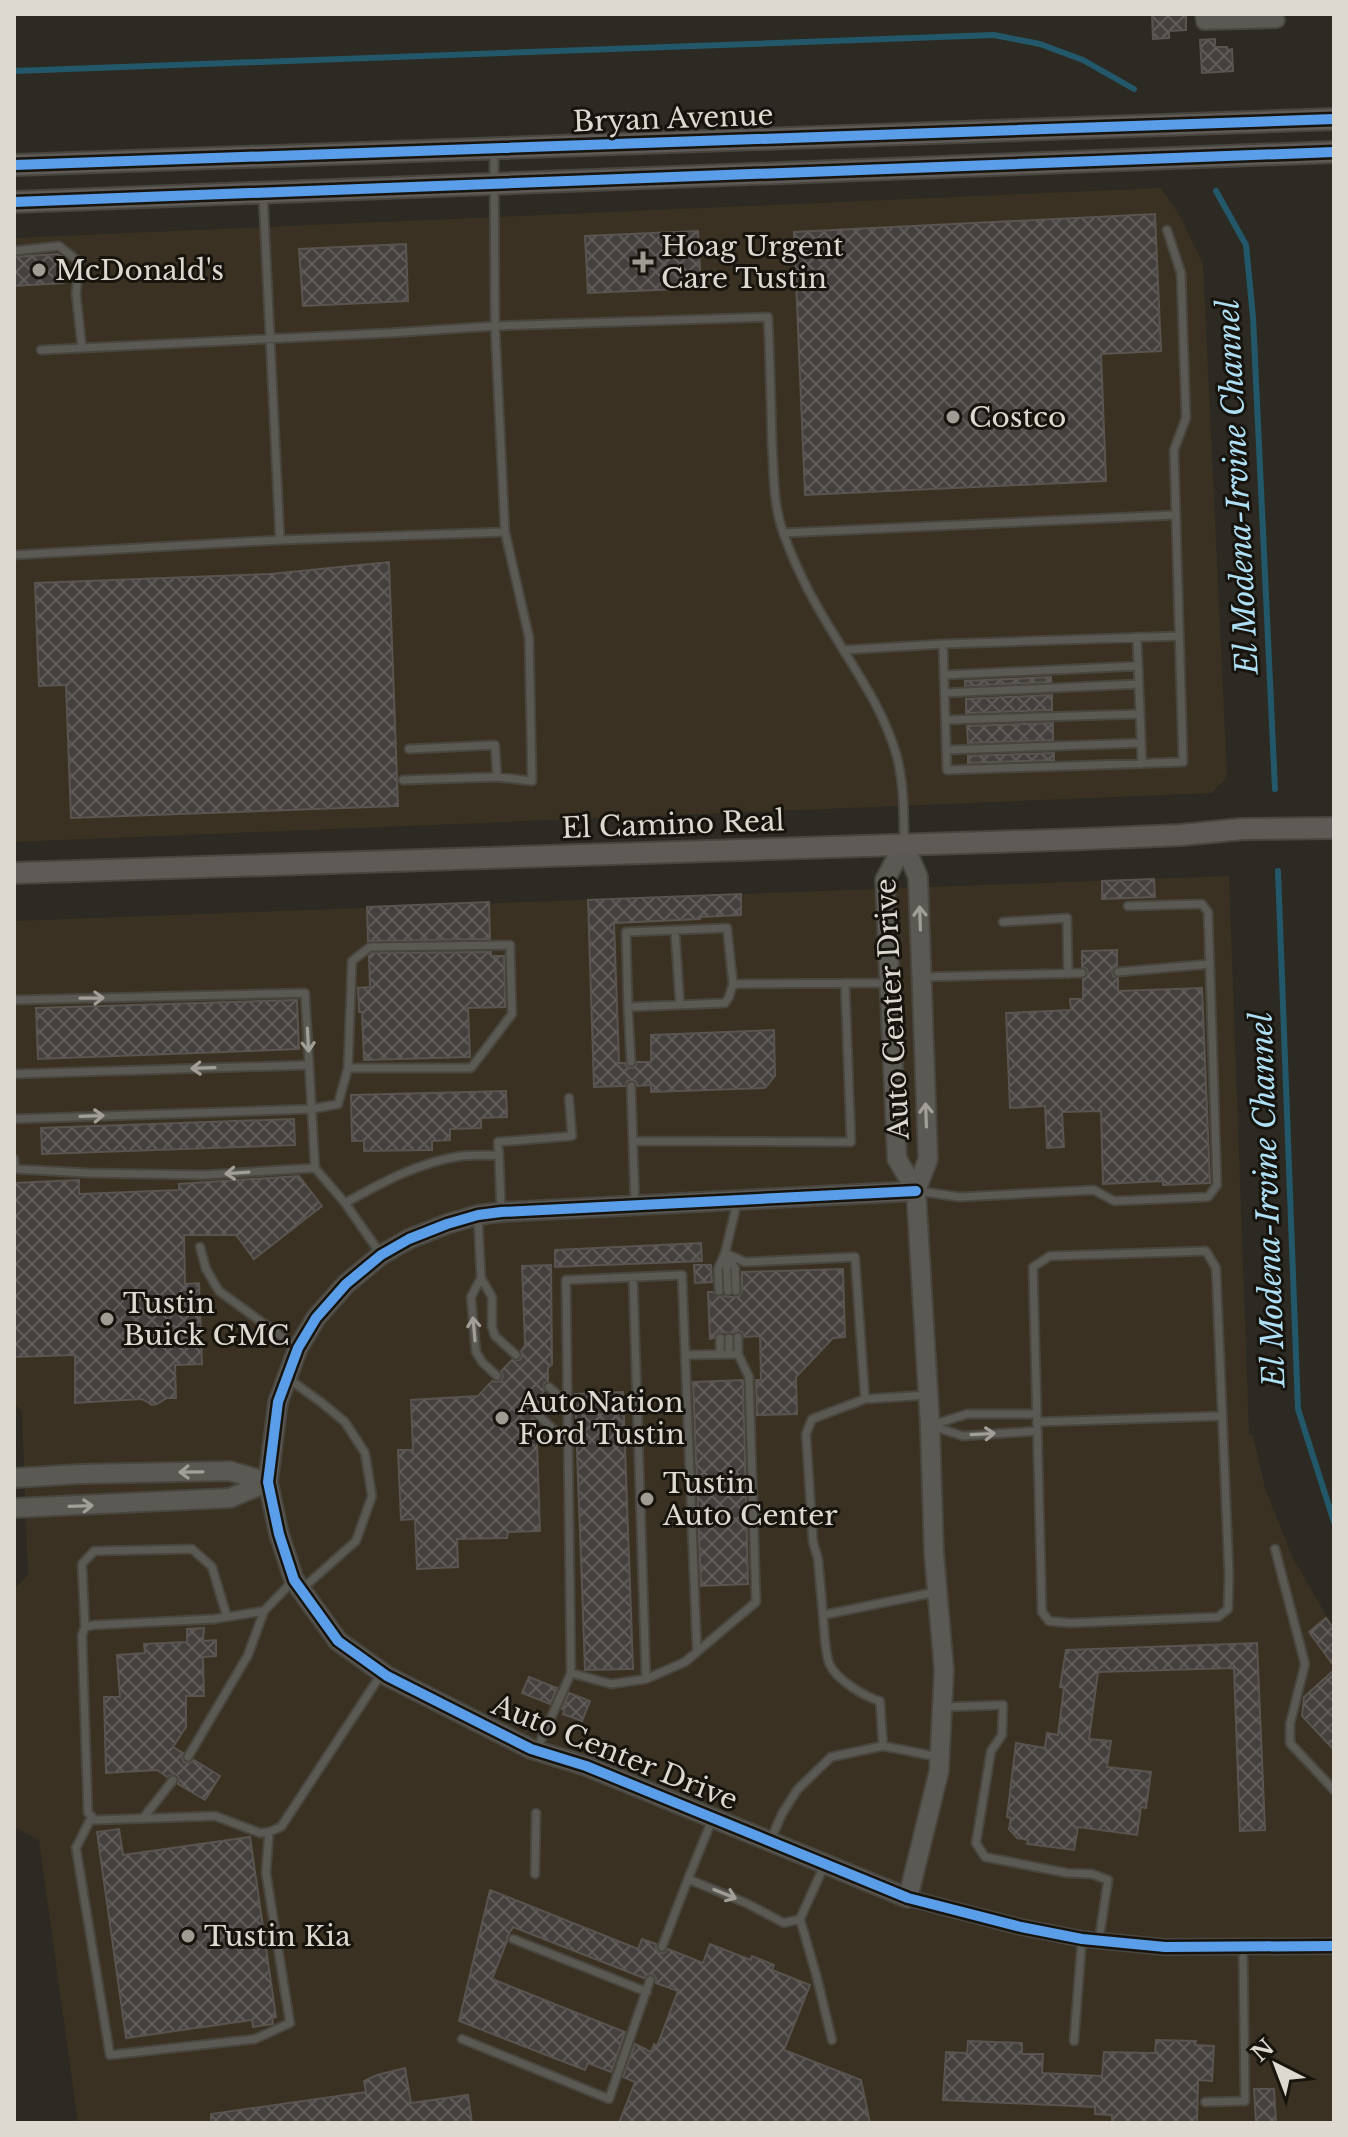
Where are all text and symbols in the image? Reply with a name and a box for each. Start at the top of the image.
street label: Bryan Avenue [572,98,774,139]
place label: Hoag Urgent Care Tustin [661,229,844,296]
marker: Hoag Urgent Care Tustin [632,251,654,273]
place label: McDonald's [55,253,224,288]
marker: McDonald's [30,261,48,279]
water label: El Modena-Irvine Channel [1209,298,1266,676]
place label: Costco [969,400,1066,435]
marker: Costco [944,408,962,426]
street label: El Camino Real [561,803,785,846]
street label: Auto Center Drive [868,877,917,1142]
one-way arrow [912,905,927,932]
one-way arrow [78,990,105,1005]
water label: El Modena-Irvine Channel [1242,1011,1293,1389]
one-way arrow [300,1026,315,1053]
one-way arrow [190,1061,217,1076]
one-way arrow [919,1102,934,1129]
one-way arrow [78,1109,105,1124]
one-way arrow [224,1165,251,1180]
place label: Tustin Buick GMC [123,1286,290,1353]
marker: Tustin Buick GMC [98,1310,116,1328]
one-way arrow [467,1316,482,1343]
place label: AutoNation Ford Tustin [517,1385,685,1452]
marker: AutoNation Ford Tustin [493,1409,511,1427]
one-way arrow [969,1427,996,1442]
one-way arrow [178,1464,205,1480]
place label: Tustin Auto Center [662,1466,838,1533]
marker: Tustin Auto Center [638,1490,656,1508]
one-way arrow [67,1498,94,1513]
street label: Auto Center Drive [486,1687,743,1818]
one-way arrow [712,1888,737,1902]
place label: Tustin Kia [204,1919,351,1954]
marker: Tustin Kia [179,1927,197,1945]
north arrow [1236,2025,1316,2105]
text: N [1246,2033,1280,2067]

